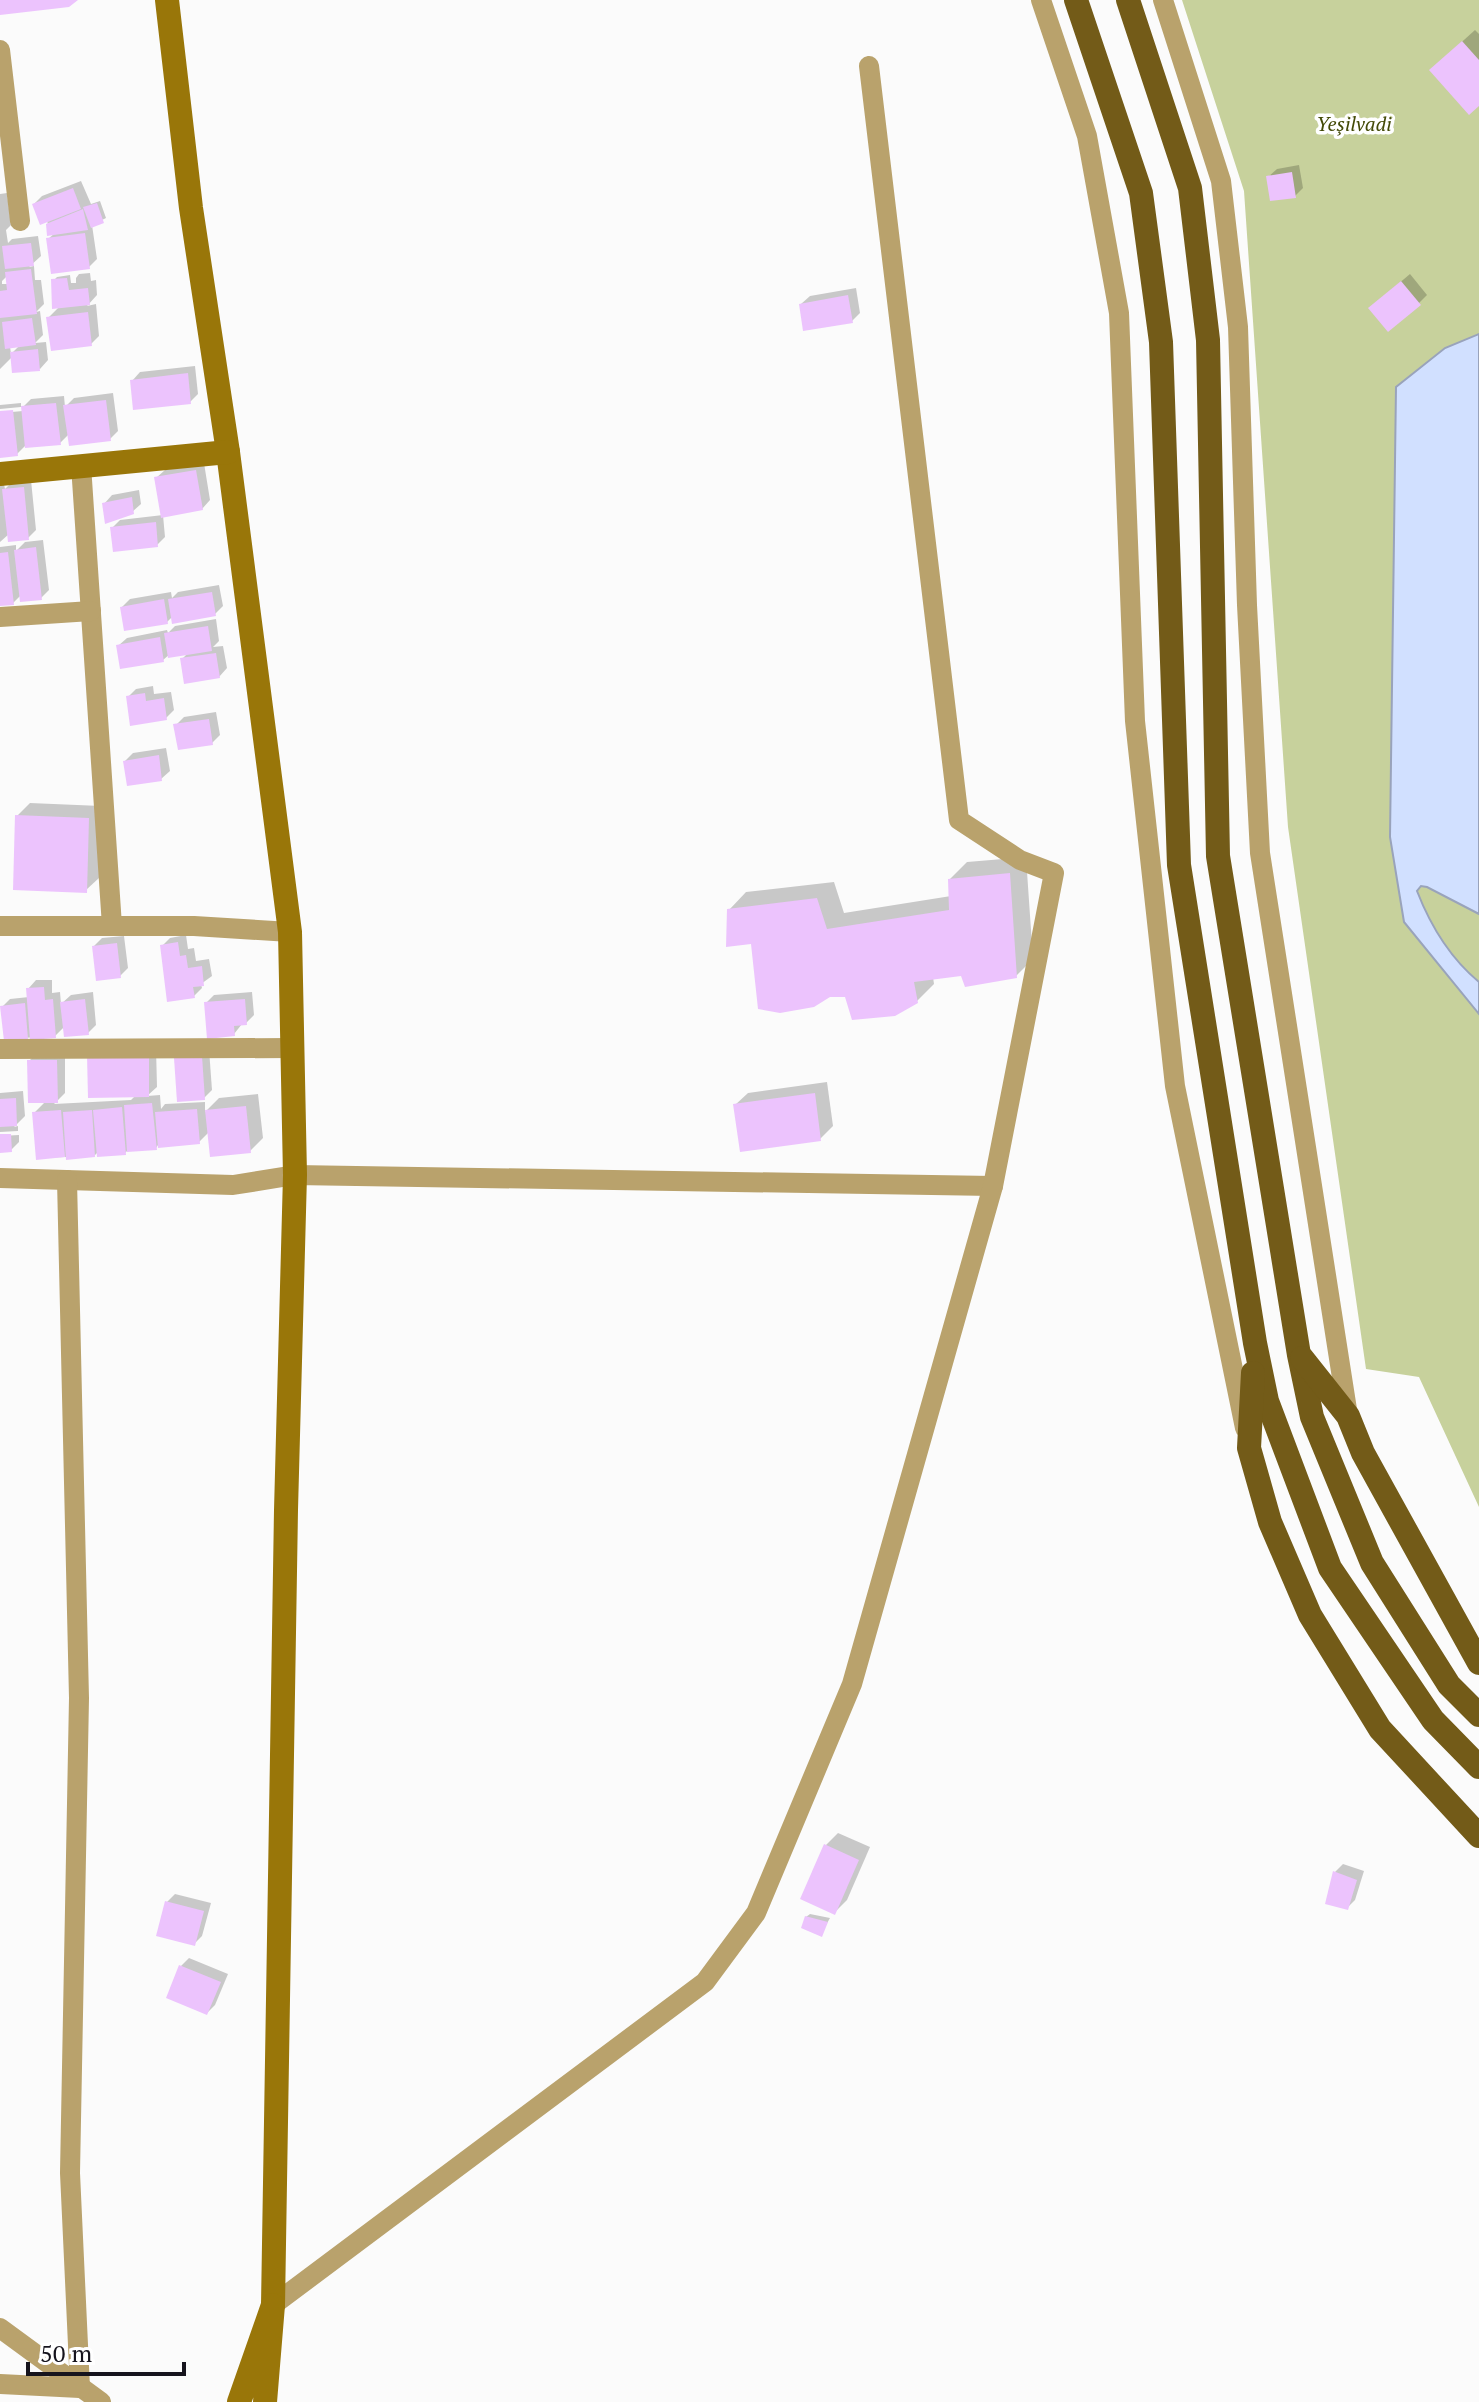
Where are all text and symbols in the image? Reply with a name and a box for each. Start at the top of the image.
park label: Yeşilvadi [1316,110,1392,137]
scale bar [28,2326,184,2376]
text: 50 m [40,2337,92,2369]

